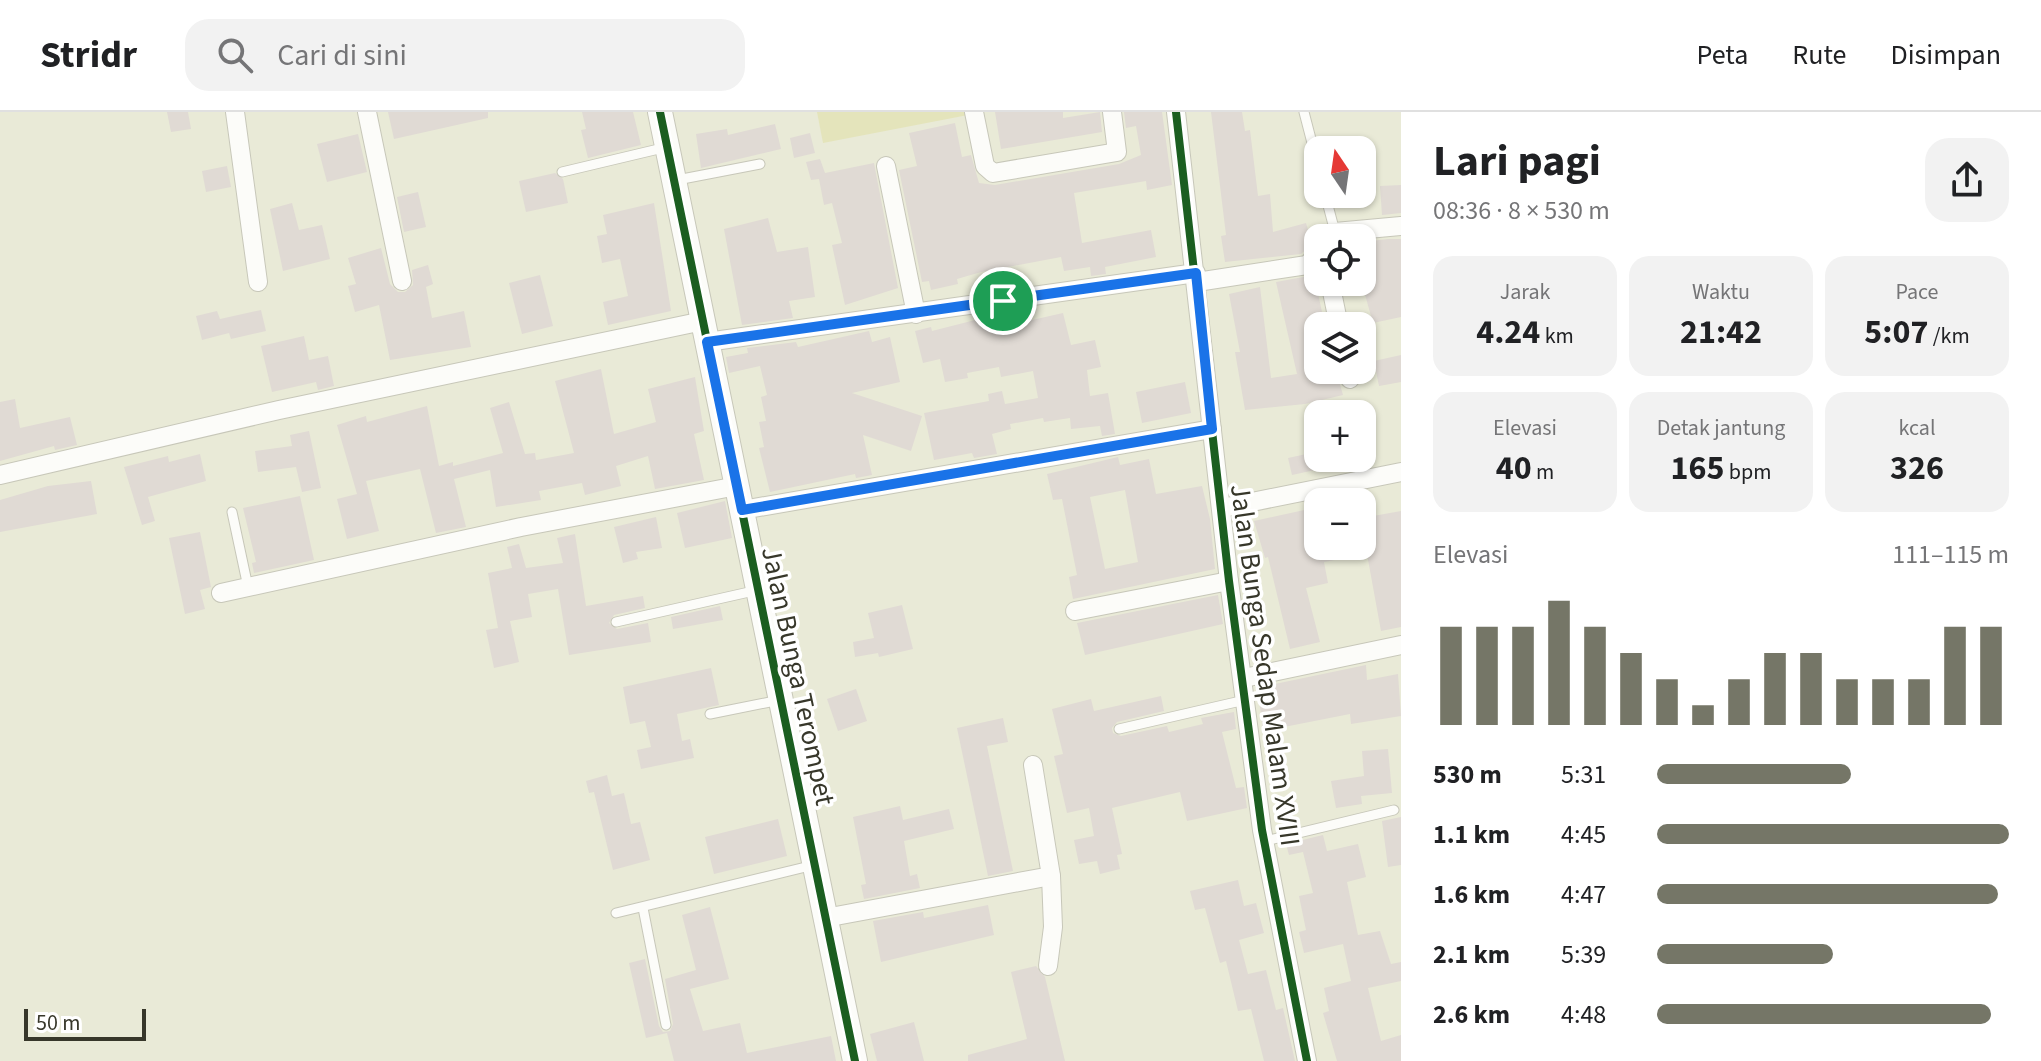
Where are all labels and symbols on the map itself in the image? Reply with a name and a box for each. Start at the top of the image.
north arrow [1304,136,1376,208]
pin [969,267,1037,335]
street label: Jalan Bunga Sedap Malam XVIII [1220,481,1310,849]
street label: Jalan Bunga Terompet [751,543,845,810]
scale bar [24,1005,146,1041]

